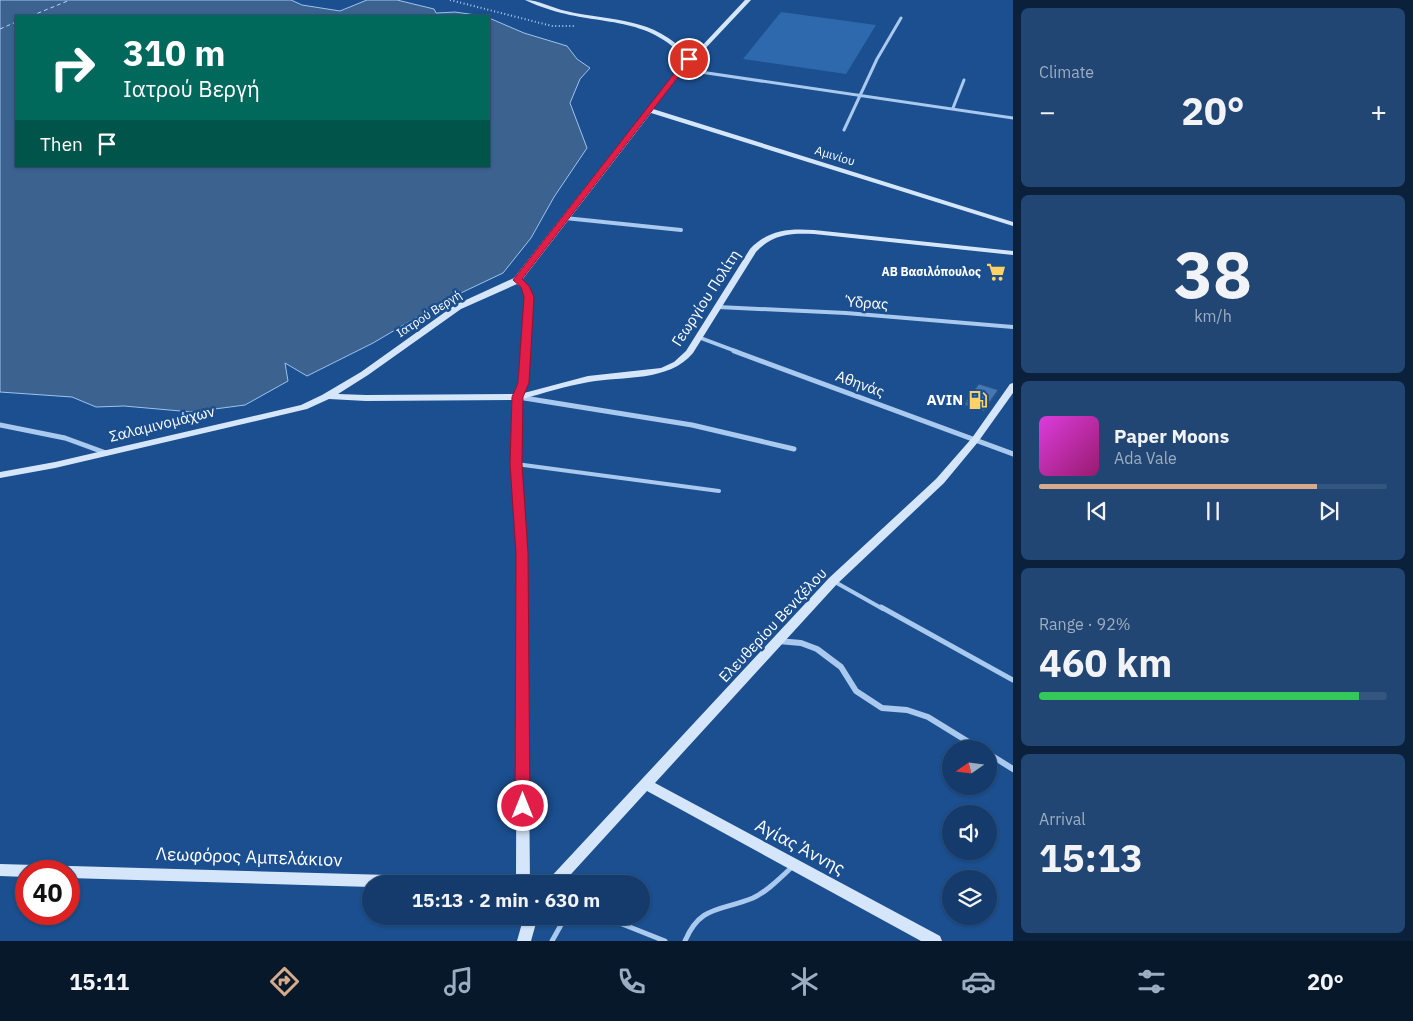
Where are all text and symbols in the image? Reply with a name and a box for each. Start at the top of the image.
text: 310 m [123,30,226,76]
icon: right [40,35,105,100]
pin [668,38,710,80]
icon: arrive [675,45,703,73]
text: Climate [1039,62,1094,82]
text: Ιατρού Βεργή [123,74,260,103]
text: 20° [1181,86,1245,135]
text: − [1039,93,1056,130]
text: + [1370,93,1387,130]
icon: arrive [93,130,121,158]
text: Then [40,132,83,156]
street label: Αμινίου [813,142,857,169]
text: 38 [1174,231,1252,316]
street label: Γεωργίου Πολίτη [667,246,744,350]
supermarket icon: ΑΒ Βασιλόπουλος [985,261,1007,283]
place label: ΑΒ Βασιλόπουλος [881,264,981,279]
street label: Ιατρού Βεργή [393,287,464,340]
street label: Ύδρας [844,291,889,313]
text: km/h [1194,306,1232,326]
street label: Αθηνάς [833,366,887,401]
fuel station icon: AVIN [967,389,989,411]
place label: AVIN [926,390,963,409]
street label: Σαλαμινομάχων [107,401,217,446]
text: Paper Moons [1114,424,1229,448]
text: Ada Vale [1114,448,1177,468]
icon: previous [1083,497,1111,525]
icon: pause [1199,497,1227,525]
icon: next [1315,497,1343,525]
street label: Ελευθερίου Βενιζέλου [715,563,831,686]
text: Range · 92% [1039,614,1131,634]
text: 460 km [1039,638,1172,687]
north arrow [942,740,998,795]
map controls [942,740,997,925]
position arrow [496,779,548,831]
button: sound [942,805,997,860]
text: Arrival [1039,809,1086,829]
street label: Αγίας Άννης [751,813,849,880]
text: 15:13 [1039,833,1143,882]
street label: Λεωφόρος Αμπελάκιον [155,842,343,871]
speed limit sign: 40 [15,860,80,925]
button: layers [942,870,997,925]
text: 15:13 · 2 min · 630 m [412,888,600,912]
icon: directions [267,964,302,999]
icon: music [441,964,476,999]
icon: phone [614,964,649,999]
icon: climate [787,964,822,999]
icon: car [961,964,996,999]
icon: filters [1134,964,1169,999]
text: 15:11 [69,967,129,996]
text: 20° [1307,967,1344,996]

